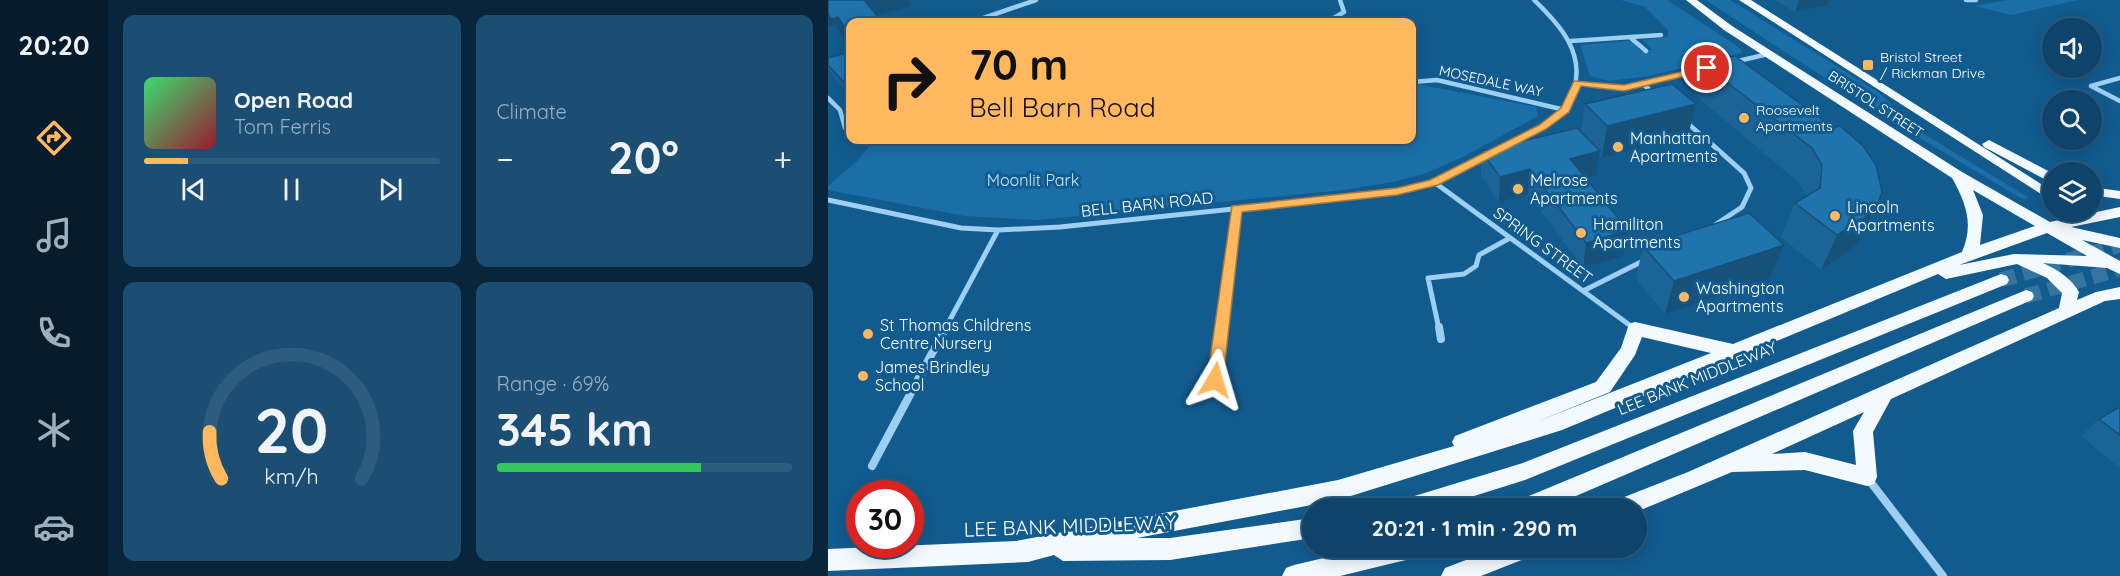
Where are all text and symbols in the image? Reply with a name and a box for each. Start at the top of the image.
map controls [2042,18,2102,222]
button: sound [2042,18,2102,78]
text: 20:20 [18,28,90,62]
text: 70 m [969,38,1068,91]
icon: right [870,42,948,120]
pin [1681,42,1732,93]
place label: Bristol Street / Rickman Drive [1880,48,1985,82]
icon: arrive [1690,51,1723,84]
marker: Bristol Street / Rickman Drive [1861,58,1875,72]
street label: MOSEDALE WAY [1437,61,1545,101]
street label: BRISTOL STREET [1825,66,1927,142]
text: Open Road [234,86,353,114]
text: Bell Barn Road [969,90,1156,124]
button: search [2042,90,2102,150]
text: Climate [497,99,567,124]
place label: Roosevelt Apartments [1756,101,1833,135]
marker: Roosevelt Apartments [1737,111,1751,125]
text: Tom Ferris [234,114,331,139]
icon: directions [33,117,75,159]
place label: Manhattan Apartments [1630,128,1717,166]
text: 20° [608,129,679,185]
text: − [497,138,514,179]
text: + [773,138,792,179]
marker: Manhattan Apartments [1611,140,1625,154]
button: layers [2042,162,2102,222]
park label: Moonlit Park [987,170,1079,190]
place label: Melrose Apartments [1530,170,1617,208]
icon: previous [177,173,210,206]
icon: pause [275,173,308,206]
icon: next [374,173,407,206]
marker: Melrose Apartments [1511,182,1525,196]
street label: BELL BARN ROAD [1080,187,1214,221]
place label: Lincoln Apartments [1847,197,1934,235]
street label: SPRING STREET [1490,202,1597,288]
marker: Lincoln Apartments [1828,209,1842,223]
icon: music [33,214,75,256]
place label: Hamiliton Apartments [1593,214,1680,252]
marker: Hamiliton Apartments [1574,226,1588,240]
place label: Washington Apartments [1696,278,1785,316]
marker: Washington Apartments [1677,290,1691,304]
icon: phone [33,312,75,354]
place label: St Thomas Childrens Centre Nursery [880,315,1031,353]
marker: St Thomas Childrens Centre Nursery [861,327,875,341]
street label: LEE BANK MIDDLEWAY [1614,337,1780,419]
position arrow [1183,348,1247,412]
place label: James Brindley School [875,357,990,395]
marker: James Brindley School [856,369,870,383]
text: Range · 69% [497,371,609,396]
text: 20 [255,391,329,469]
text: 345 km [497,401,653,457]
icon: climate [33,409,75,451]
text: km/h [265,463,319,489]
speed limit sign: 30 [846,480,924,558]
icon: car [33,506,75,548]
street label: LEE BANK MIDDLEWAY [963,509,1177,542]
text: 20:21 · 1 min · 290 m [1372,514,1577,542]

